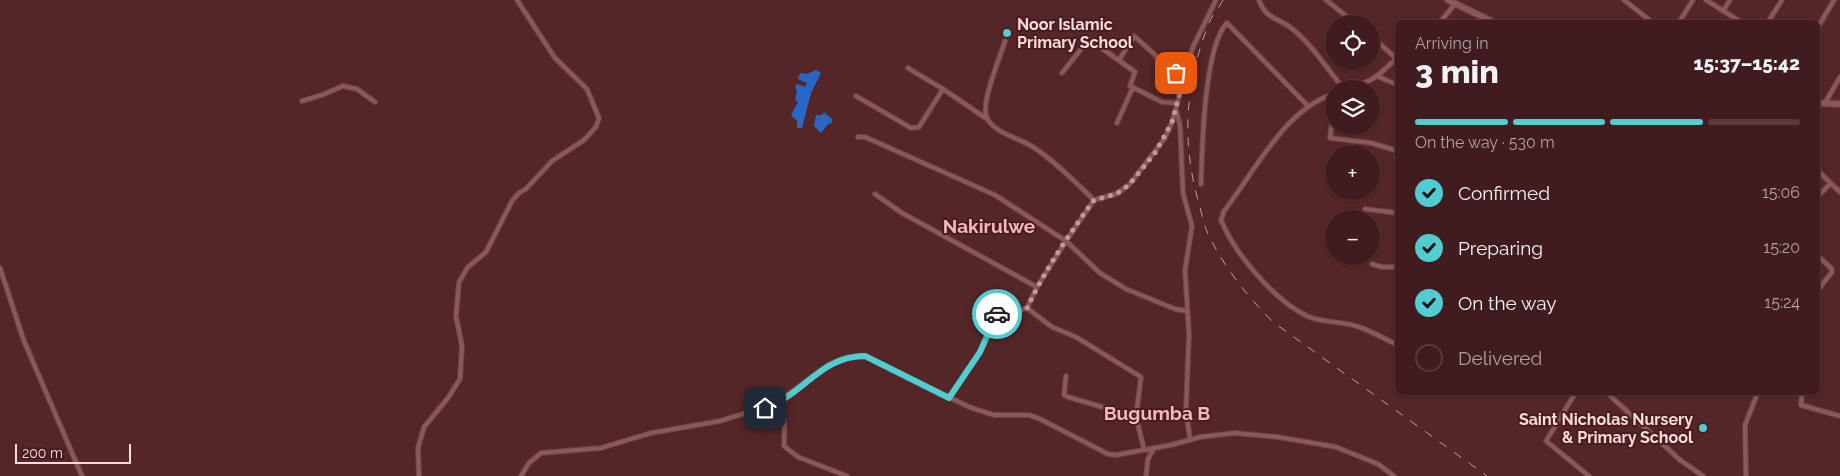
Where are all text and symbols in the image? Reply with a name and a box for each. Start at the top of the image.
place label: Noor Islamic Primary School [1017,15,1134,52]
map controls [1325,15,1380,265]
button: locate [1325,15,1380,70]
marker: Noor Islamic Primary School [1001,27,1013,39]
text: Arriving in [1415,34,1489,53]
pin [1155,52,1197,94]
text: 15:37–15:42 [1694,52,1800,74]
text: 3 min [1415,53,1499,90]
icon: bag [1162,59,1190,87]
button: layers [1325,80,1380,135]
text: On the way · 530 m [1415,133,1555,152]
button: + [1325,145,1380,200]
icon: check [1415,179,1443,207]
text: Confirmed [1458,182,1550,204]
text: 15:06 [1762,183,1800,202]
button: − [1325,210,1380,265]
district label: Nakirulwe [943,215,1035,237]
icon: check [1415,234,1443,262]
text: Preparing [1458,237,1543,259]
text: 15:20 [1763,238,1800,257]
courier [972,289,1022,339]
icon: check [1415,289,1443,317]
text: On the way [1458,292,1557,314]
text: 15:24 [1764,293,1800,312]
icon: car [983,300,1011,328]
text: Delivered [1458,347,1542,369]
pin [744,387,786,429]
icon: home [751,394,779,422]
district label: Bugumba B [1104,402,1210,424]
place label: Saint Nicholas Nursery & Primary School [1519,410,1694,447]
marker: Saint Nicholas Nursery & Primary School [1697,422,1709,434]
scale bar [15,441,131,464]
text: 200 m [22,445,63,461]

